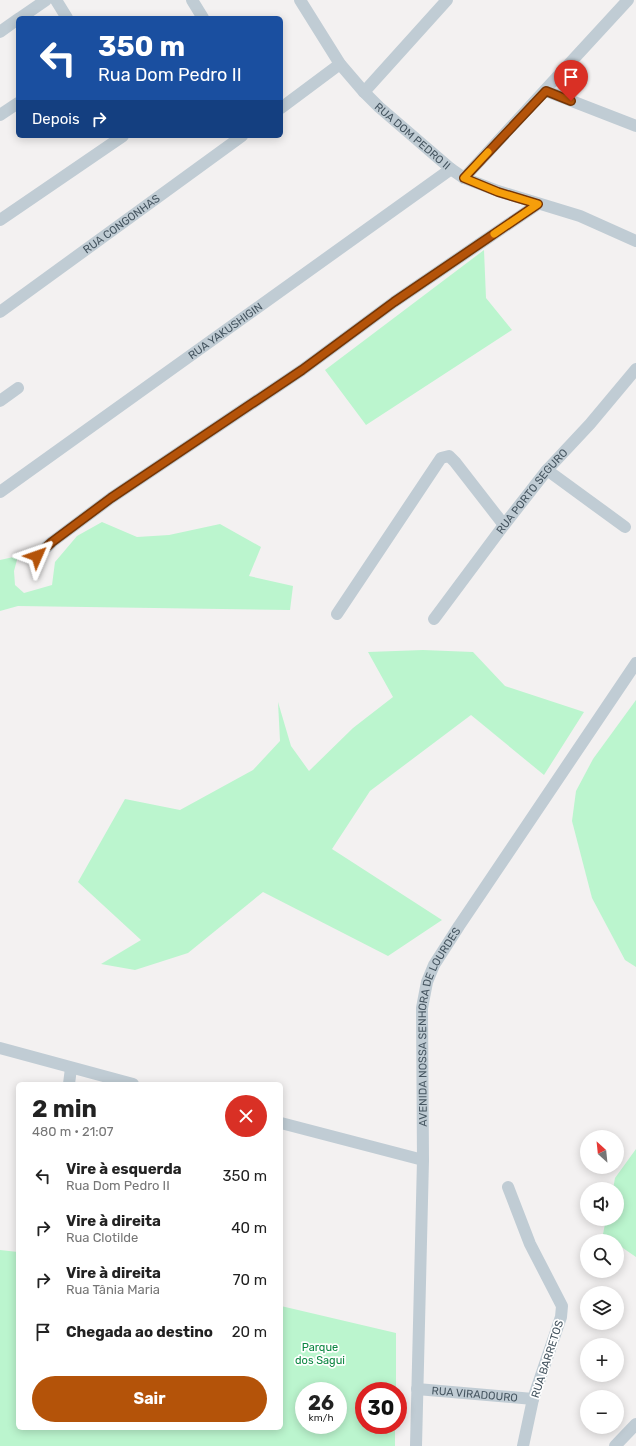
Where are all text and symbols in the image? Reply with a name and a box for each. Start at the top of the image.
text: 350 m [98,30,185,63]
icon: left [32,32,84,84]
pin [554,60,588,101]
text: Rua Dom Pedro II [98,64,242,86]
icon: arrive [560,66,582,88]
street label: RUA DOM PEDRO II [372,100,453,173]
icon: right [88,108,110,130]
text: Depois [32,110,80,128]
street label: RUA CONGONHAS [81,192,163,256]
street label: RUA YAKUSHIGIN [186,300,265,362]
street label: RUA PORTO SEGURO [494,446,571,537]
position arrow [16,535,58,577]
street label: AVENIDA NOSSA SENHORA DE LOURDES [416,925,464,1127]
text: 2 min [32,1095,97,1123]
button: close [225,1095,267,1137]
text: 480 m · 21:07 [32,1124,113,1139]
north arrow [580,1130,624,1174]
map controls [580,1130,624,1434]
text: Vire à esquerda [66,1160,182,1178]
icon: left [32,1165,54,1187]
text: 350 m [223,1167,267,1185]
text: Rua Dom Pedro II [66,1178,170,1193]
button: sound [580,1182,624,1226]
text: Vire à direita [66,1212,161,1230]
icon: right [32,1217,54,1239]
text: 40 m [231,1219,267,1237]
text: Rua Clotilde [66,1230,138,1245]
button: search [580,1234,624,1278]
text: Vire à direita [66,1264,161,1282]
icon: right [32,1269,54,1291]
text: 70 m [233,1271,267,1289]
text: Rua Tânia Maria [66,1282,160,1297]
button: layers [580,1286,624,1330]
street label: RUA BARRETOS [529,1319,566,1400]
icon: arrive [32,1321,54,1343]
text: Chegada ao destino [66,1323,213,1341]
text: 20 m [232,1323,267,1341]
button: + [580,1338,624,1382]
park label: Parque dos Sagui [295,1341,345,1367]
button: Sair [32,1376,267,1422]
speed limit sign: 30 [355,1382,407,1434]
street label: RUA VIRADOURO [431,1384,518,1405]
button: − [580,1390,624,1434]
text: 26 [308,1391,334,1415]
text: km/h [309,1412,333,1424]

